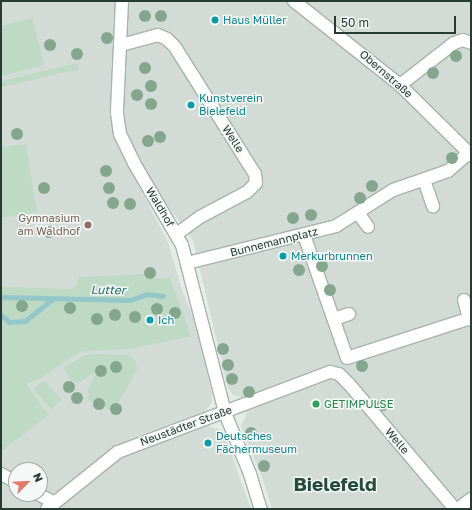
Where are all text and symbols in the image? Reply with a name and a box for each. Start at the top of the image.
scale bar [336,8,458,34]
place label: Haus Müller [223,13,287,27]
marker: Haus Müller [210,15,220,25]
text: 50 m [341,15,369,30]
street label: Obernstraße [357,47,415,101]
place label: Kunstverein Bielefeld [199,92,263,118]
marker: Kunstverein Bielefeld [186,100,196,110]
street label: Welle [219,123,247,155]
street label: Waldhof [143,185,177,229]
place label: Gymnasium am Waldhof [18,212,80,238]
marker: Gymnasium am Waldhof [83,220,93,230]
street label: Bunnemannplatz [229,225,319,259]
place label: Merkurbrunnen [291,249,373,263]
marker: Merkurbrunnen [278,251,288,261]
water label: Lutter [90,282,126,298]
place label: Ich [158,313,174,327]
marker: Ich [145,315,155,325]
place label: GETIMPULSE [324,397,393,411]
marker: GETIMPULSE [311,399,321,409]
street label: Neustädter Straße [138,403,234,449]
street label: Welle [382,425,412,457]
place label: Deutsches Fächermuseum [216,430,297,456]
marker: Deutsches Fächermuseum [203,438,213,448]
north arrow [8,462,48,502]
text: N [31,471,46,484]
district label: Bielefeld [293,473,377,495]

